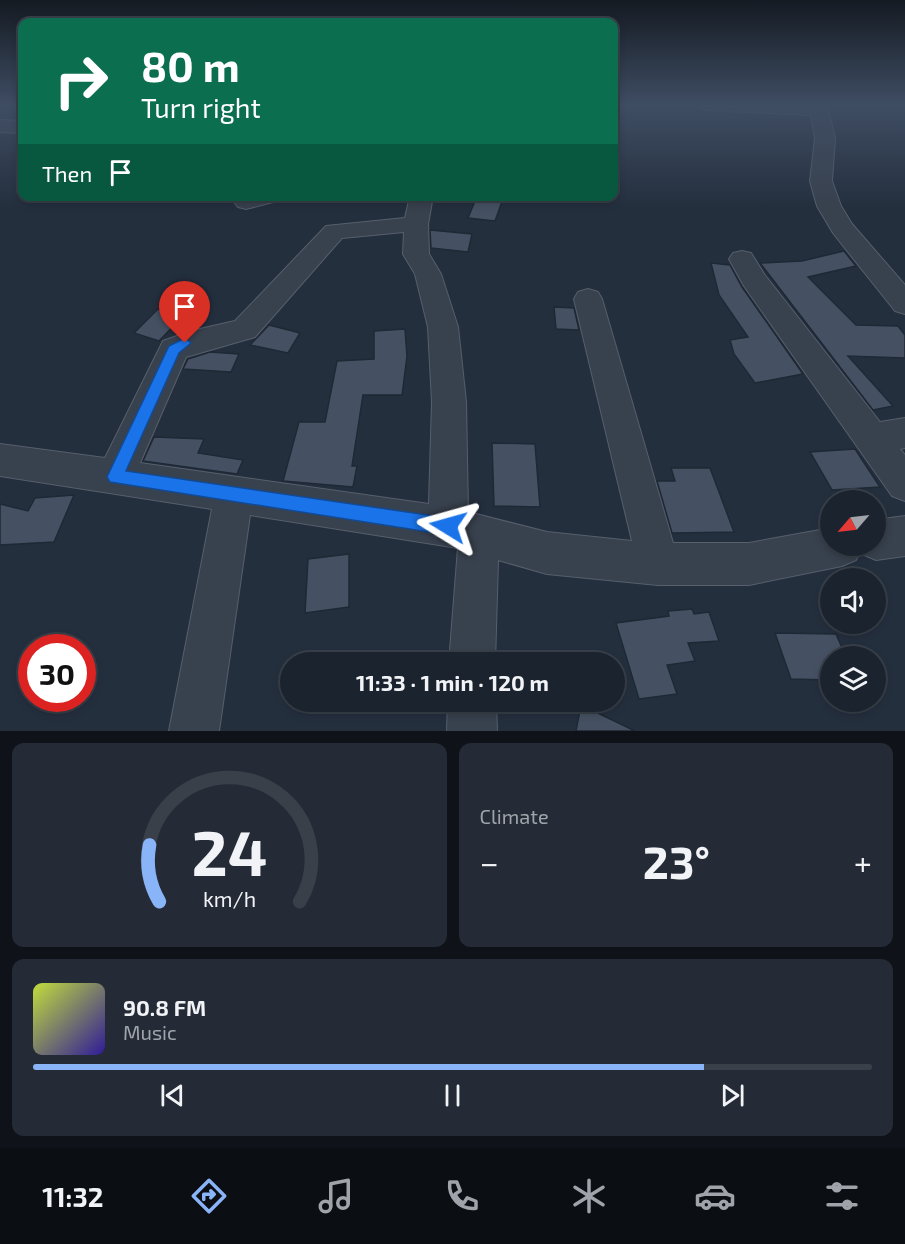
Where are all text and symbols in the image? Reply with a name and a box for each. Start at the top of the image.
text: 80 m [141,40,240,90]
icon: right [42,42,120,120]
text: Turn right [141,91,261,123]
icon: arrive [104,156,137,189]
text: Then [42,160,92,186]
pin [159,281,210,343]
icon: arrive [168,290,201,323]
north arrow [820,490,886,556]
map controls [820,490,886,712]
position arrow [416,494,480,558]
button: sound [820,568,886,634]
speed limit sign: 30 [18,634,96,712]
button: layers [820,646,886,712]
text: 11:33 · 1 min · 120 m [356,669,549,695]
text: Climate [480,804,549,828]
text: 24 [191,814,267,889]
text: 23° [643,834,710,888]
text: − [480,842,499,882]
text: + [854,842,872,882]
text: km/h [203,886,256,911]
text: 90.8 FM [123,994,206,1020]
text: Music [123,1020,177,1044]
icon: previous [156,1079,189,1112]
icon: pause [436,1079,469,1112]
icon: next [716,1079,749,1112]
icon: directions [188,1175,230,1217]
icon: music [315,1175,357,1217]
icon: phone [441,1175,483,1217]
icon: climate [568,1175,610,1217]
icon: car [694,1175,736,1217]
icon: filters [821,1175,863,1217]
text: 11:32 [42,1180,104,1212]

